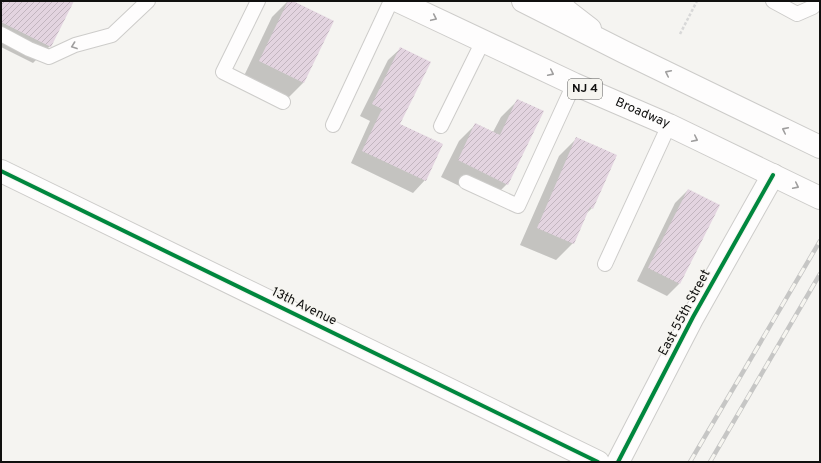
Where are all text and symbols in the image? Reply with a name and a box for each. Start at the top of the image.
one-way arrow [429,13,437,21]
one-way arrow [71,42,78,50]
one-way arrow [547,68,554,76]
one-way arrow [665,70,672,78]
road number: NJ 4 [568,79,602,99]
street label: Broadway [613,95,672,132]
one-way arrow [782,127,789,135]
one-way arrow [691,134,698,141]
one-way arrow [792,182,800,189]
street label: East 55th Street [656,267,715,359]
street label: 13th Avenue [269,284,339,330]

